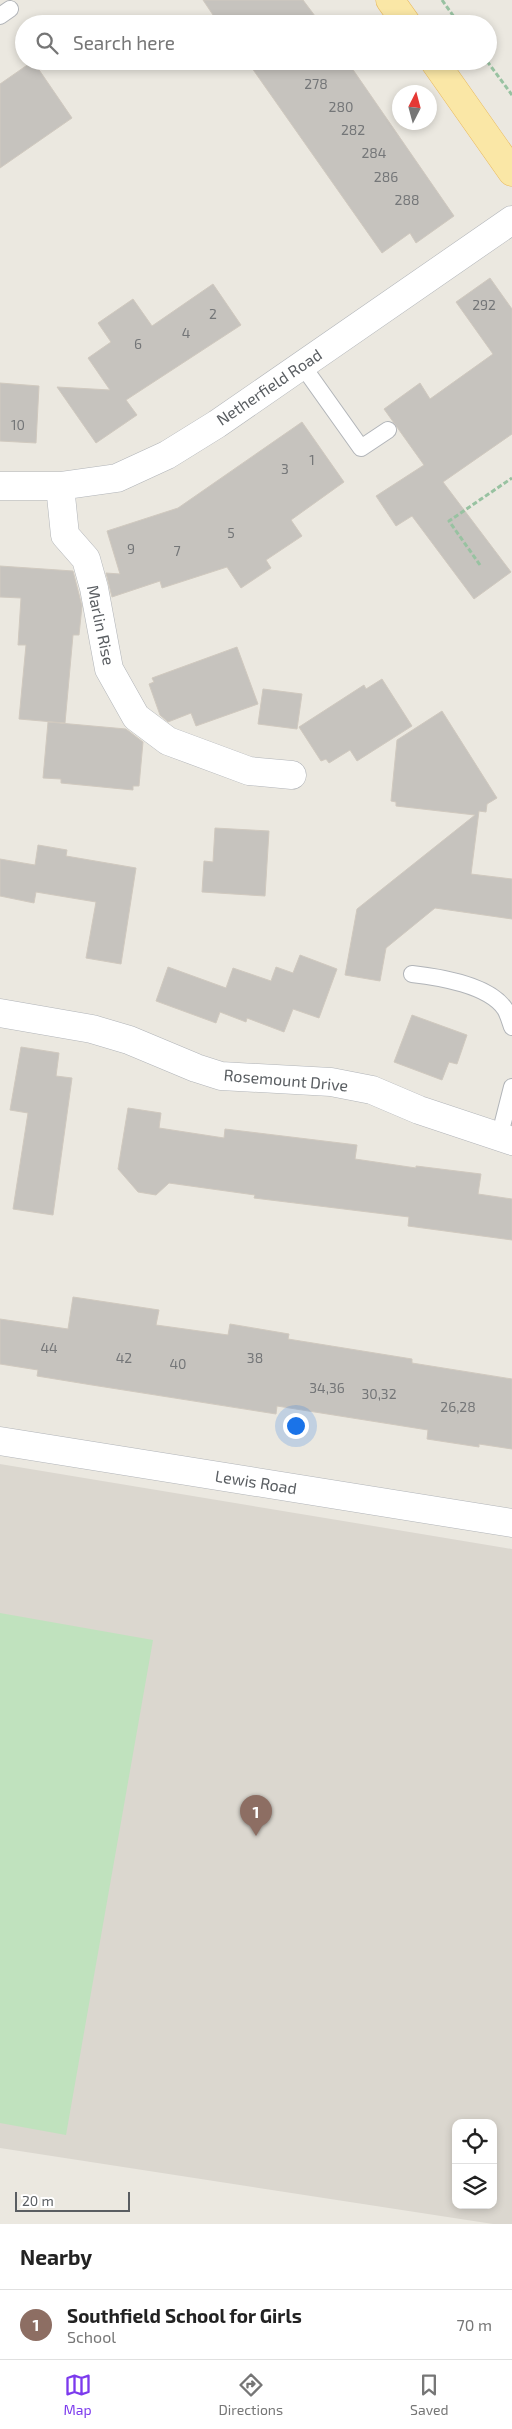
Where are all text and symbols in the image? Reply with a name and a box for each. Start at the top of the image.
search box [15,15,497,70]
icon: search [33,29,61,57]
text: Search here [73,31,175,54]
house number: 278 [304,75,328,92]
north arrow [392,85,437,130]
house number: 280 [329,98,353,115]
house number: 282 [341,121,365,138]
house number: 284 [362,144,386,161]
house number: 286 [374,168,398,185]
house number: 288 [395,191,419,208]
house number: 292 [472,296,496,313]
house number: 2 [209,305,217,322]
house number: 4 [182,324,190,341]
house number: 6 [134,335,142,352]
street label: Netherfield Road [212,344,325,429]
house number: 10 [11,416,25,433]
house number: 1 [309,451,315,468]
house number: 3 [281,460,289,477]
house number: 5 [227,524,235,541]
house number: 9 [127,540,135,557]
house number: 7 [173,542,181,559]
street label: Marlin Rise [84,583,119,667]
street label: Rosemount Drive [223,1065,349,1094]
house number: 44 [40,1339,58,1356]
house number: 42 [116,1349,132,1366]
house number: 38 [247,1349,263,1366]
house number: 40 [169,1355,187,1372]
house number: 34,36 [309,1379,345,1396]
house number: 30,32 [361,1385,397,1402]
house number: 26,28 [440,1398,476,1415]
your location [283,1413,309,1439]
street label: Lewis Road [214,1466,298,1497]
pin: 1 [240,1795,272,1836]
map controls [452,2119,497,2209]
button: locate [452,2119,497,2164]
button: layers [452,2164,497,2209]
scale bar [15,2189,130,2212]
text: 20 m [22,2192,54,2209]
text: Nearby [20,2244,92,2269]
text: Southfield School for Girls [67,2304,302,2327]
text: 1 [33,2315,39,2334]
text: 70 m [457,2315,492,2334]
text: School [67,2327,116,2346]
tab: Map [63,2371,92,2418]
tab: Directions [219,2371,283,2418]
tab: Saved [410,2371,449,2418]

